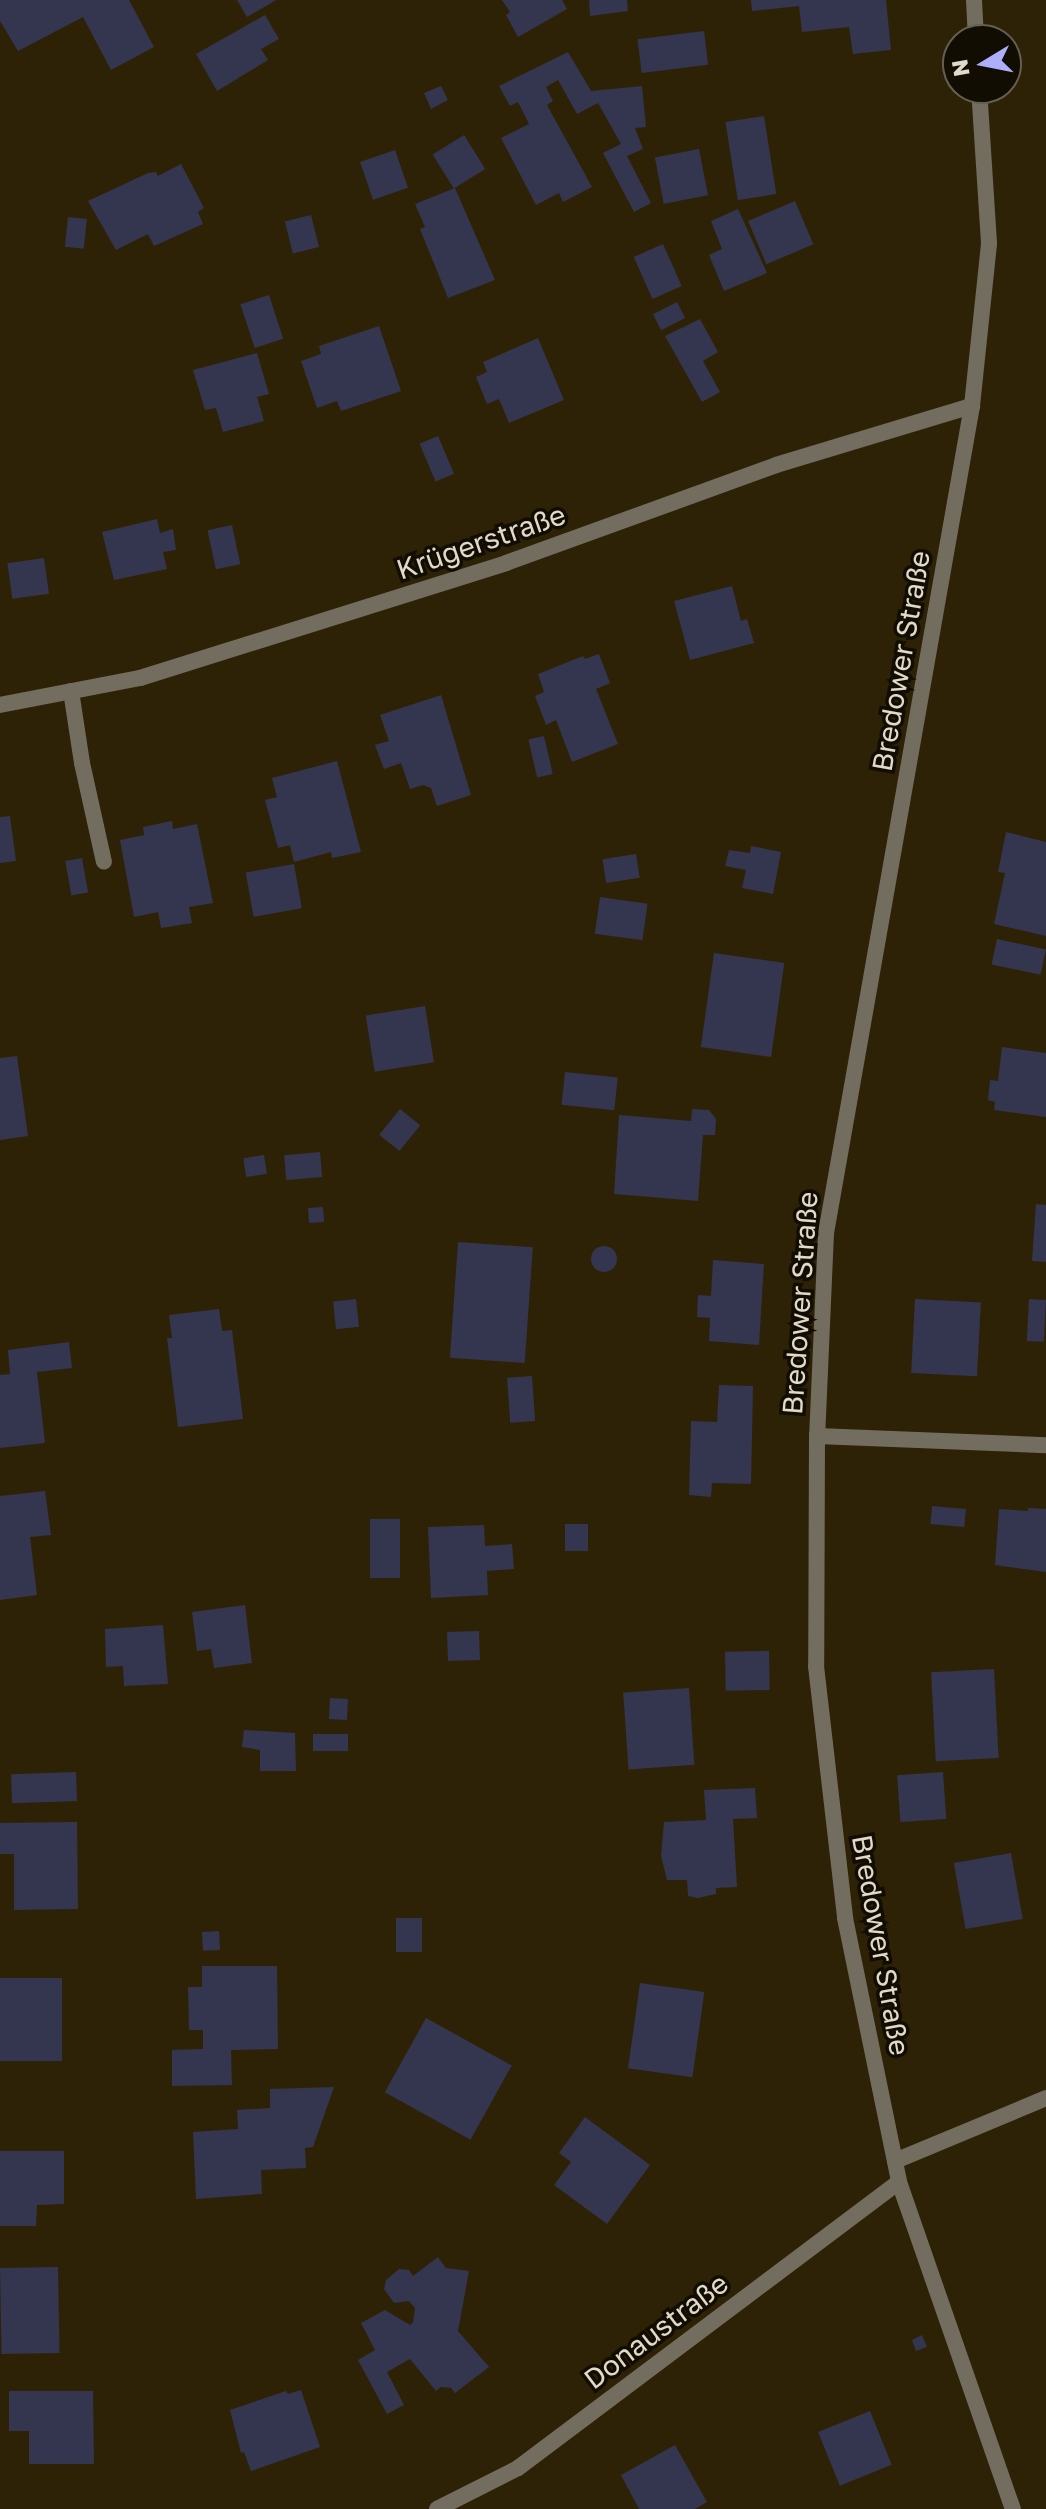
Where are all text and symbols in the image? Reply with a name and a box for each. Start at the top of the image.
north arrow [942,24,1022,104]
text: N [945,57,975,78]
street label: Krügerstraße [392,497,570,587]
street label: Bredower Straße [865,548,937,774]
street label: Bredower Straße [775,1190,825,1416]
street label: Bredower Straße [845,1832,917,2058]
street label: Donaustraße [577,2266,735,2396]

